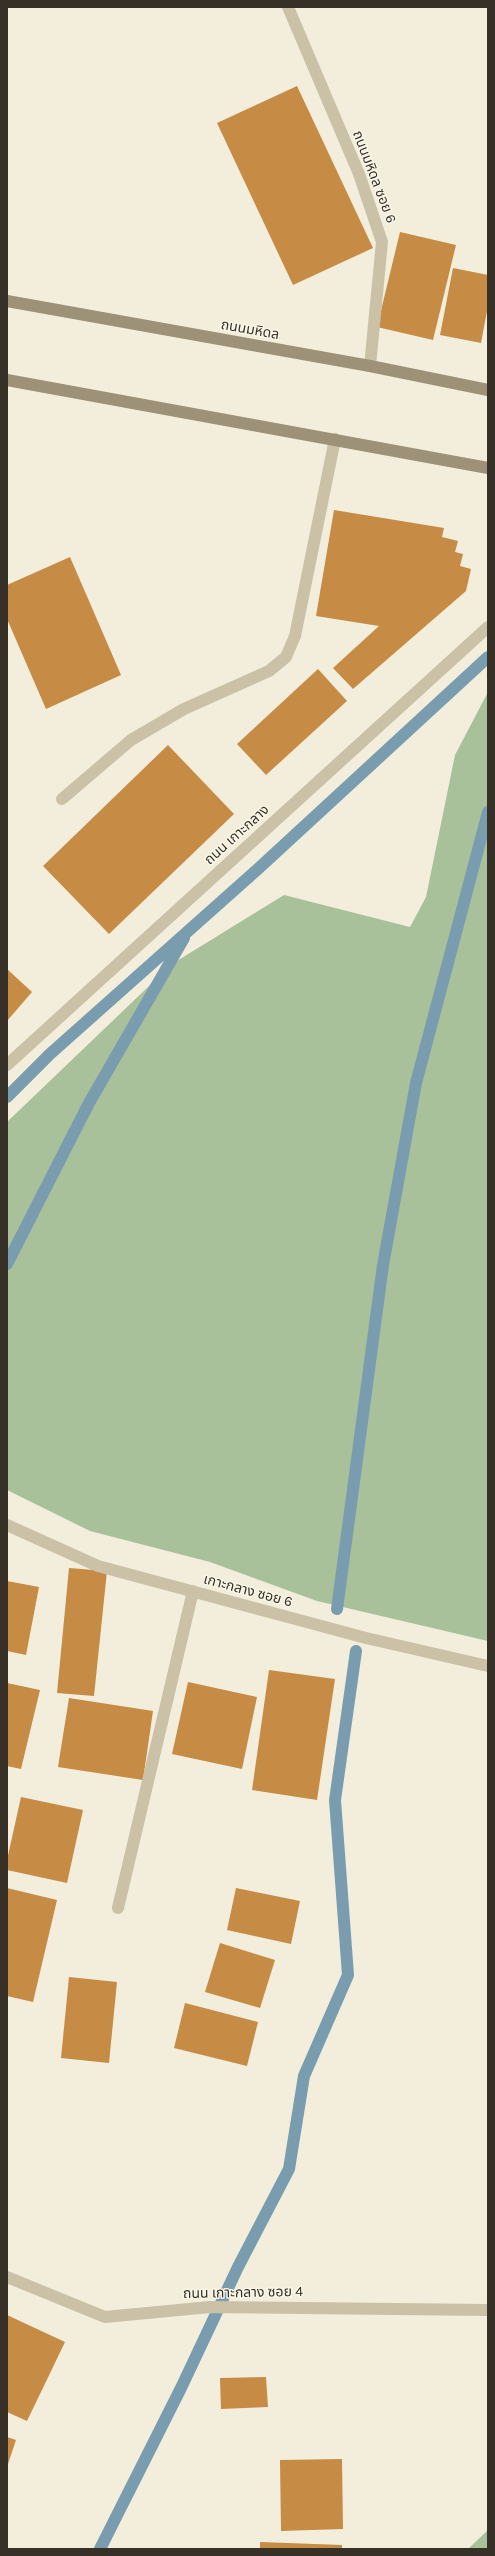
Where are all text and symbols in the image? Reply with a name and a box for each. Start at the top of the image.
street label: ถนนมหิดล ซอย 6 [349,128,399,226]
street label: ถนนมหิดล [219,317,281,343]
street label: ถนน เกาะกลาง [201,802,273,868]
street label: เกาะกลาง ซอย 6 [202,1571,294,1611]
street label: ถนน เกาะกลาง ซอย 4 [183,2284,303,2302]

